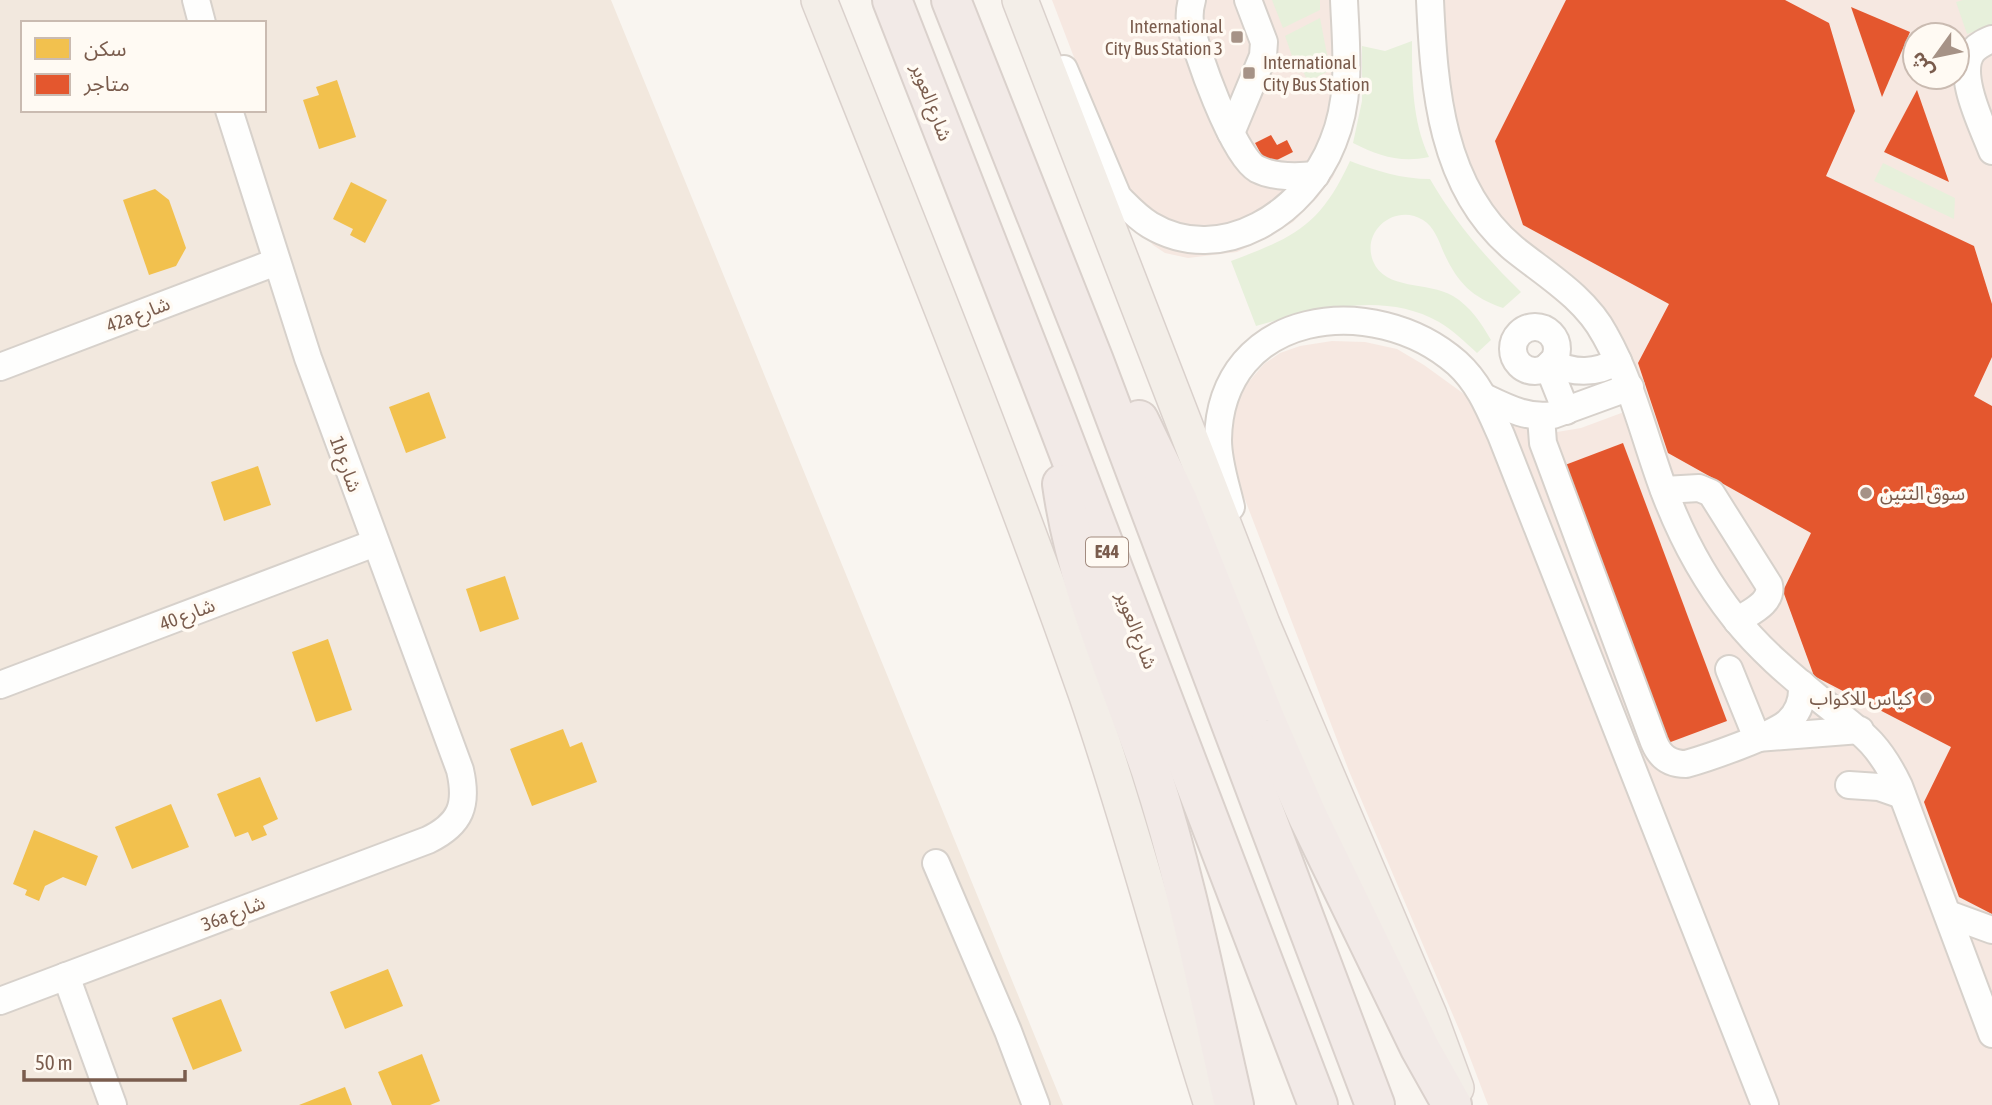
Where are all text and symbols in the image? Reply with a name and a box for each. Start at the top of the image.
place label: International City Bus Station 3 [1105,15,1223,59]
legend [21,21,266,112]
north arrow [1901,21,1971,91]
marker: International City Bus Station 3 [1229,29,1245,45]
text: سكن [84,36,126,61]
text: ش [1905,48,1938,82]
place label: International City Bus Station [1263,51,1370,95]
street label: شارع العوير [904,59,957,145]
marker: International City Bus Station [1241,65,1257,81]
text: متاجر [83,71,130,96]
street label: 42a شارع [103,292,174,339]
street label: 1b شارع [323,433,366,496]
place label: سوق التنين [1880,482,1965,505]
marker: سوق التنين [1858,485,1874,501]
road number: E44 [1086,538,1128,566]
street label: شارع العوير [1109,587,1162,673]
street label: شارع 40 [156,593,219,637]
place label: كياس للاكواب [1809,687,1913,710]
marker: كياس للاكواب [1918,690,1934,706]
street label: 36a شارع [198,891,269,938]
scale bar [24,1038,186,1082]
text: 50 m [35,1050,73,1074]

